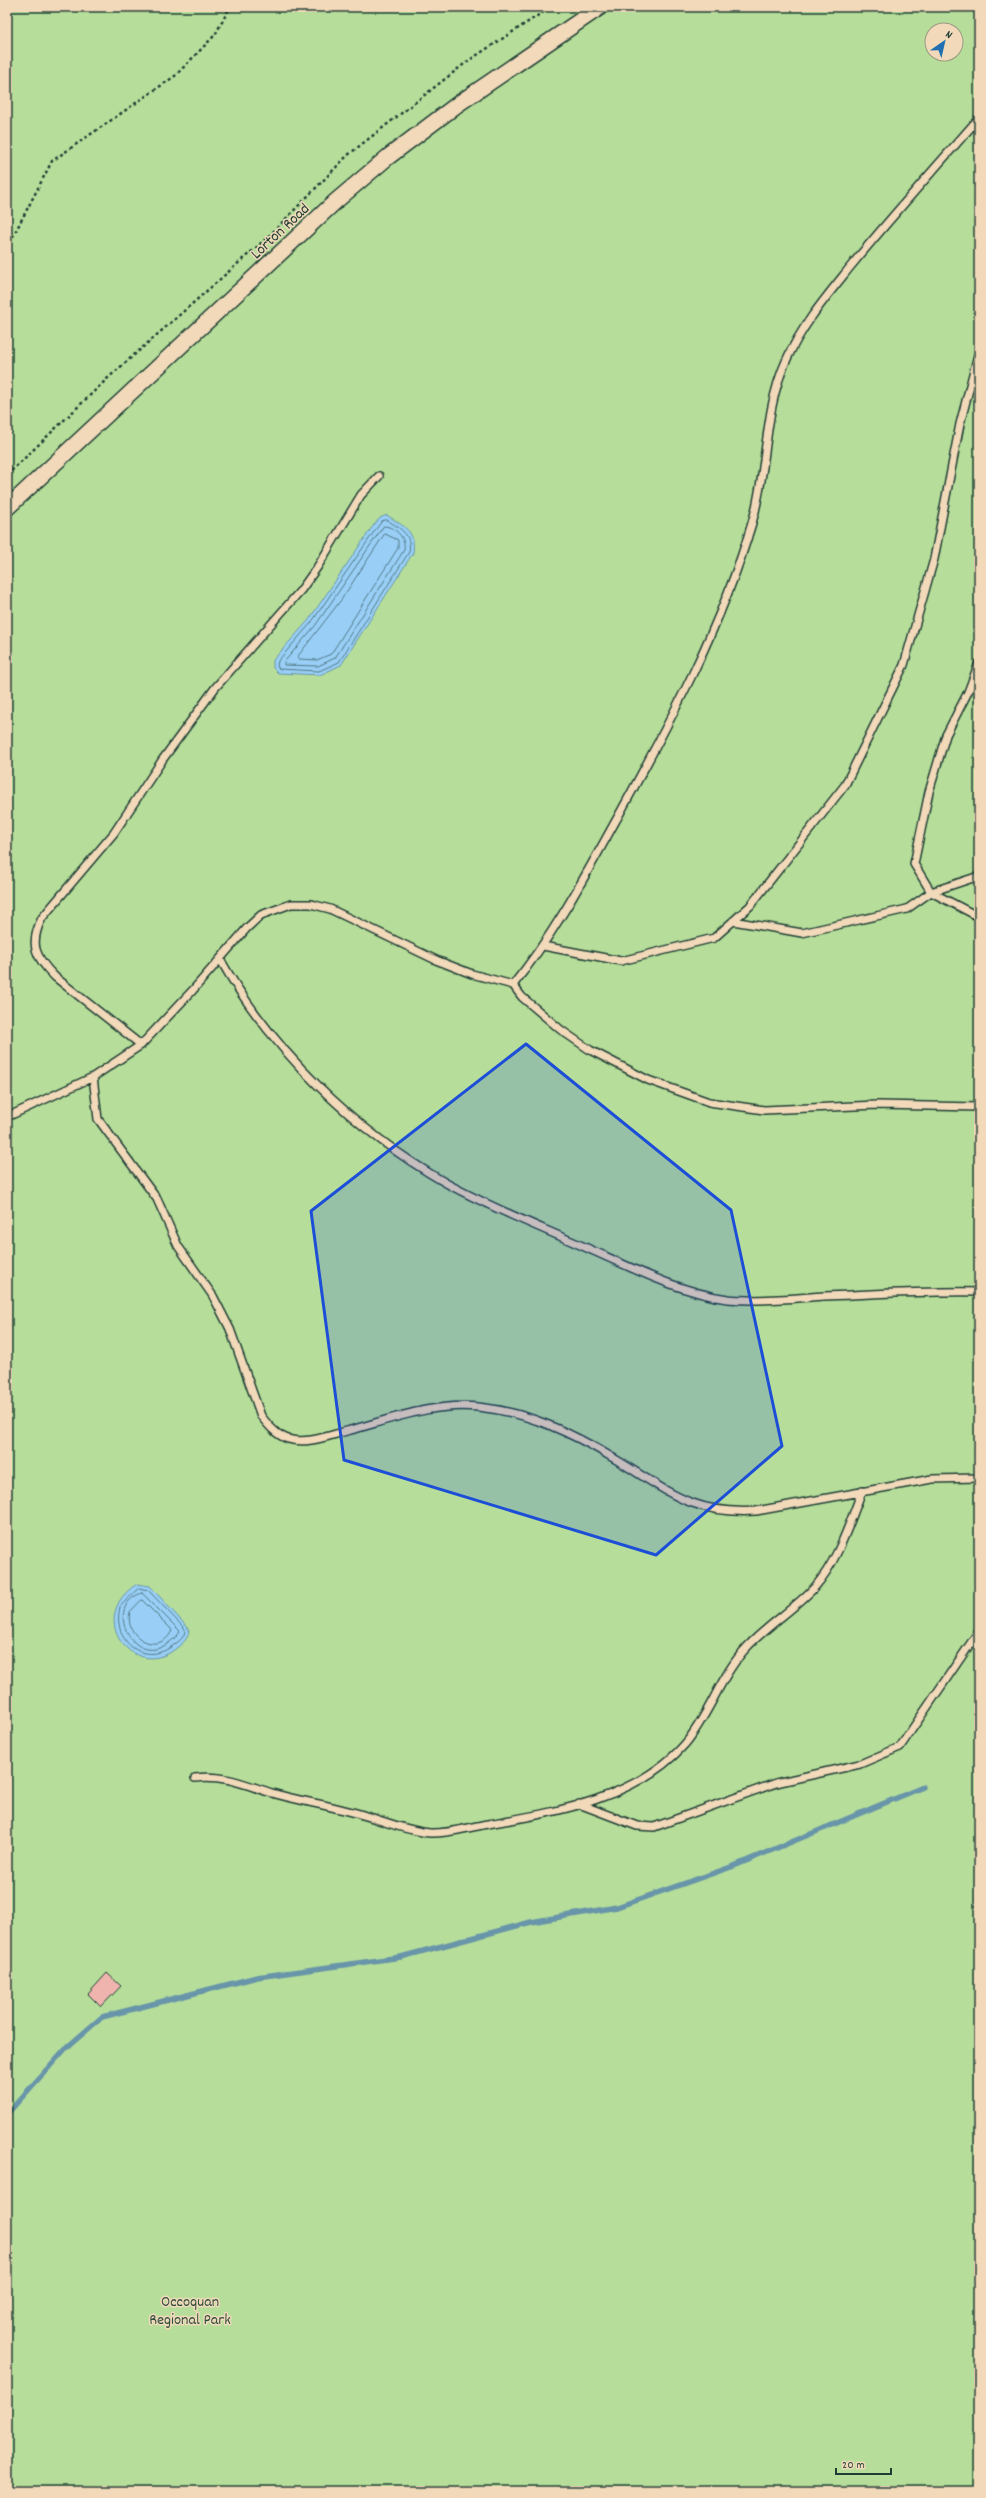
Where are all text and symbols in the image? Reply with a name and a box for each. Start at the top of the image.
north arrow [924,22,964,62]
text: N [942,27,956,44]
street label: Lorton Road [246,198,315,265]
park label: Occoquan Regional Park [149,2291,231,2332]
scale bar [836,2450,891,2476]
text: 20 m [842,2457,865,2474]

